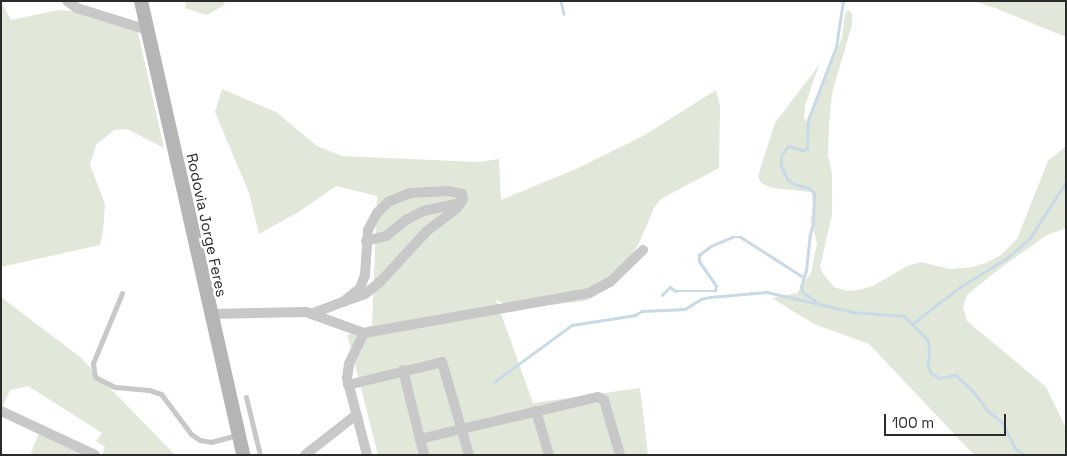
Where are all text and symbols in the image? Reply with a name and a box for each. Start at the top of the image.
street label: Rodovia Jorge Feres [183,152,231,298]
scale bar [887,404,1010,436]
text: 100 m [892,413,934,432]

